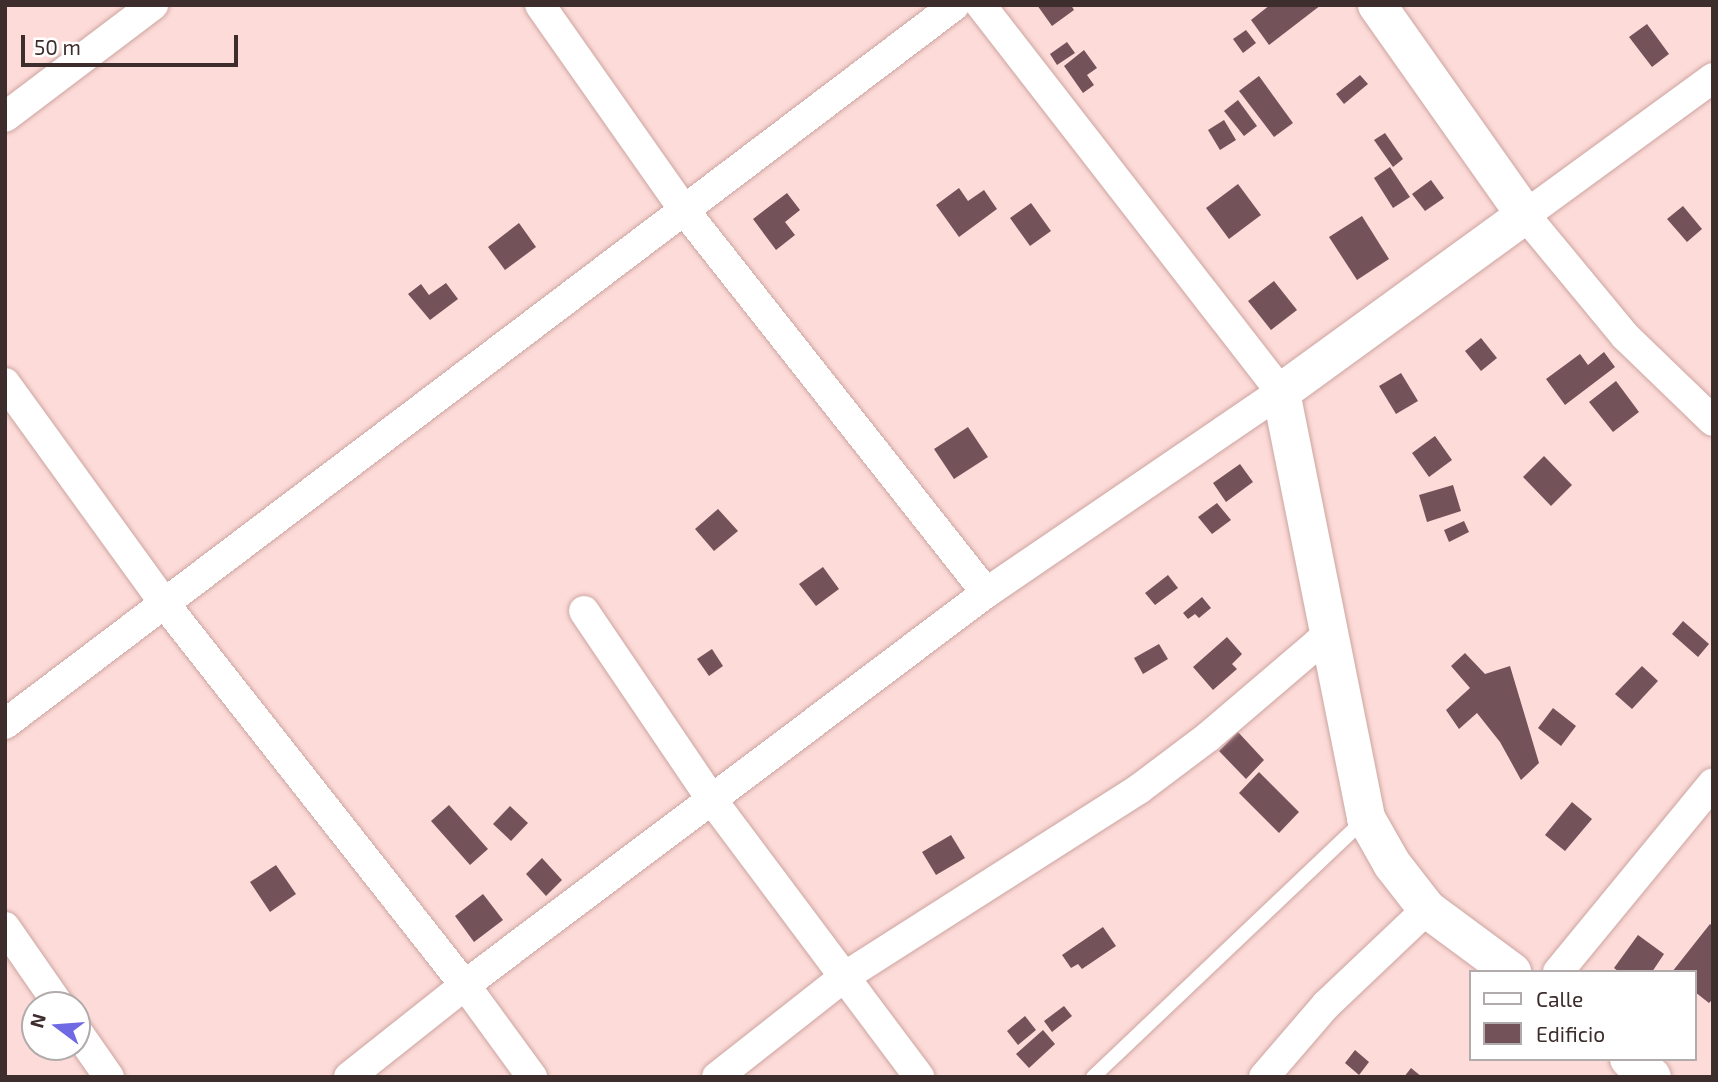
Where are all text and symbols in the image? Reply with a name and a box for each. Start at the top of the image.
scale bar [24,21,242,65]
text: 50 m [34,34,81,59]
legend [1470,970,1697,1061]
text: Calle [1536,986,1583,1011]
north arrow [21,991,91,1061]
text: N [24,1011,50,1030]
text: Edificio [1536,1021,1605,1046]

